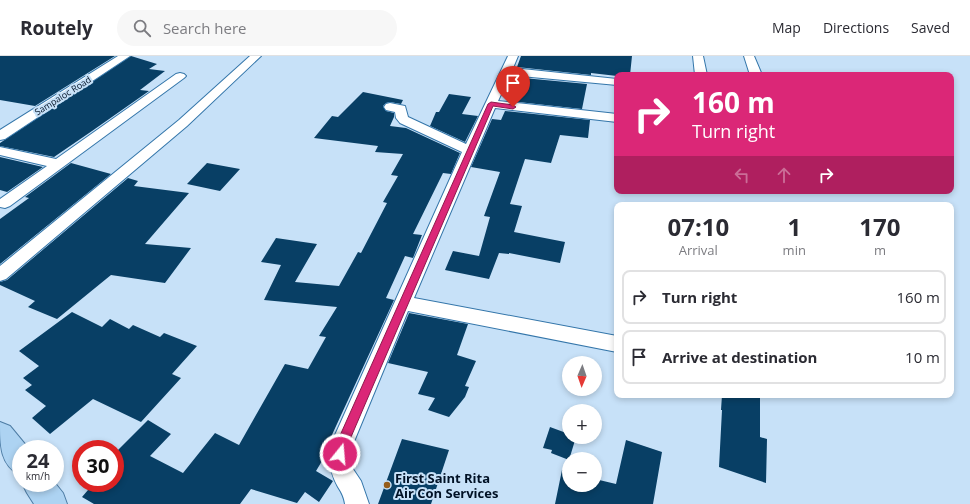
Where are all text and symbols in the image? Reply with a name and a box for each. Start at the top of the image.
search box [117,10,397,46]
text: Routely [20,15,93,41]
icon: search [131,17,153,39]
text: Search here [163,18,246,38]
text: Map [772,18,801,37]
text: Directions [823,18,889,37]
text: Saved [911,18,950,37]
pin [496,66,530,107]
icon: arrive [502,72,524,94]
street label: Sampaloc Road [32,73,94,118]
text: 160 m [692,83,775,121]
icon: right [626,88,678,140]
text: Turn right [692,119,775,143]
icon: left [731,164,753,186]
icon: ahead [773,164,795,186]
icon: right [815,164,837,186]
text: 07:10 [667,210,729,243]
text: 1 [787,210,801,243]
text: 170 [859,210,901,243]
text: Arrival [679,241,718,259]
text: min [783,241,806,259]
text: m [874,241,886,259]
icon: right [628,286,650,308]
text: Turn right [662,287,737,307]
text: 160 m [896,287,940,307]
icon: arrive [628,346,650,368]
text: Arrive at destination [662,347,817,367]
text: 10 m [905,347,940,367]
north arrow [562,356,602,396]
map controls [562,356,602,492]
button: + [562,404,602,444]
position arrow [319,433,361,475]
speed limit sign: 30 [72,440,124,492]
text: 24 [27,447,49,474]
button: − [562,452,602,492]
text: km/h [26,469,50,483]
place label: First Saint Rita Air Con Services [395,469,498,502]
marker: First Saint Rita Air Con Services [382,480,392,490]

